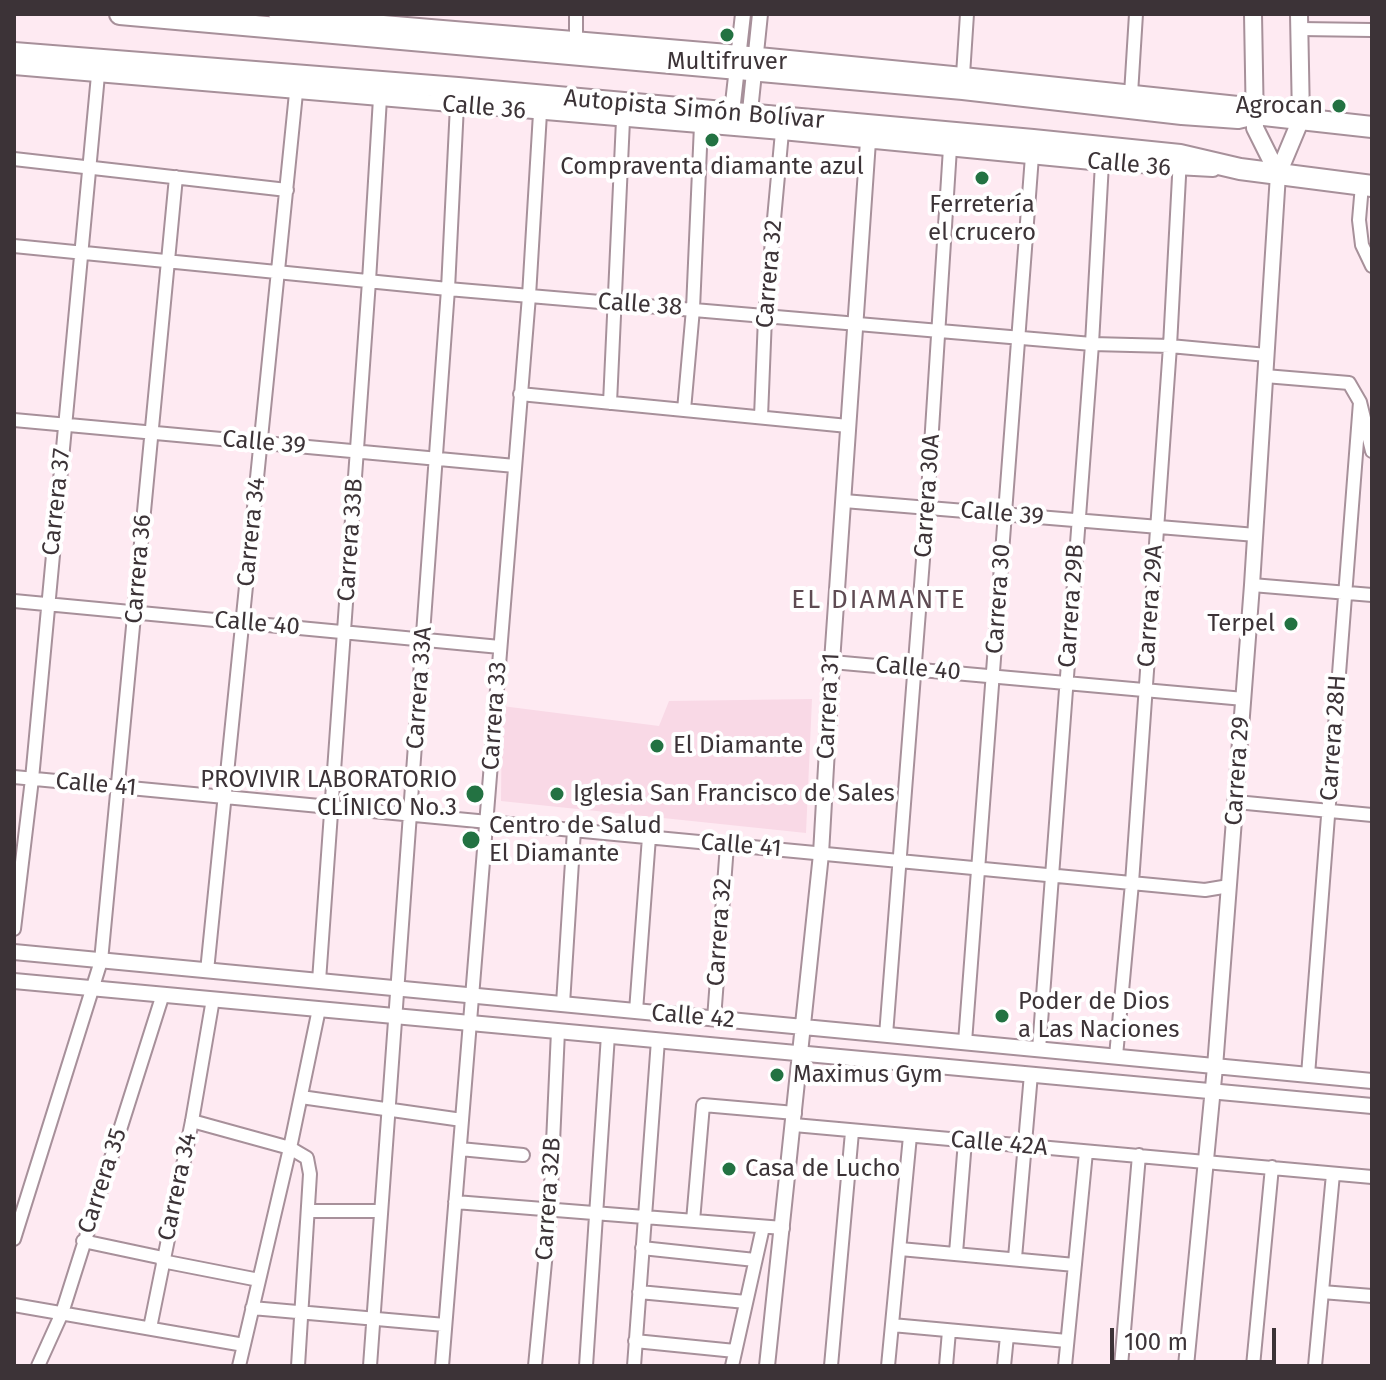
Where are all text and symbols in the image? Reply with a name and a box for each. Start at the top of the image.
marker: Multifruver [718,26,736,44]
place label: Multifruver [667,48,787,76]
street label: Autopista Simón Bolívar [563,84,825,136]
street label: Calle 36 [441,90,527,126]
place label: Agrocan [1236,92,1323,120]
marker: Agrocan [1330,97,1348,115]
marker: Compraventa diamante azul [703,131,721,149]
street label: Calle 36 [1086,147,1172,183]
place label: Compraventa diamante azul [560,153,864,181]
marker: Ferretería el crucero [973,169,991,187]
place label: Ferretería el crucero [928,191,1036,247]
street label: Carrera 32 [751,219,789,329]
street label: Calle 38 [597,288,683,322]
street label: Calle 39 [221,425,307,461]
street label: Carrera 30A [909,433,947,559]
street label: Carrera 37 [37,447,77,557]
street label: Carrera 34 [232,476,272,588]
street label: Carrera 33B [332,477,370,603]
street label: Calle 39 [959,496,1045,532]
street label: Carrera 36 [120,513,158,625]
street label: Carrera 30 [981,543,1017,655]
street label: Carrera 29B [1053,543,1091,669]
street label: Carrera 29A [1132,544,1170,668]
district label: EL DIAMANTE [791,585,967,617]
street label: Calle 40 [213,606,301,642]
place label: Terpel [1207,610,1275,638]
marker: Terpel [1282,615,1300,633]
street label: Carrera 33A [401,626,439,750]
street label: Calle 40 [874,651,962,687]
street label: Carrera 31 [812,652,846,760]
street label: Carrera 33 [477,661,513,771]
street label: Carrera 28H [1315,674,1353,802]
street label: Carrera 29 [1220,716,1256,826]
place label: El Diamante [673,732,803,760]
marker: El Diamante [648,737,666,755]
place label: PROVIVIR LABORATORIO CLÍNICO No.3 [200,766,457,822]
street label: Calle 41 [54,767,138,803]
place label: Iglesia San Francisco de Sales [573,780,895,808]
marker: PROVIVIR LABORATORIO CLÍNICO No.3 [464,783,486,805]
marker: Iglesia San Francisco de Sales [548,785,566,803]
place label: Centro de Salud El Diamante [489,812,662,868]
street label: Calle 41 [699,828,783,864]
marker: Centro de Salud El Diamante [460,829,482,851]
street label: Carrera 32 [702,877,738,987]
place label: Poder de Dios a Las Naciones [1018,988,1180,1044]
street label: Calle 42 [650,999,736,1035]
marker: Poder de Dios a Las Naciones [993,1007,1011,1025]
place label: Maximus Gym [793,1061,943,1089]
marker: Maximus Gym [768,1066,786,1084]
street label: Carrera 35 [72,1125,134,1237]
street label: Calle 42A [949,1125,1049,1163]
street label: Carrera 34 [153,1130,203,1244]
street label: Carrera 32B [530,1137,568,1261]
place label: Casa de Lucho [745,1155,900,1183]
marker: Casa de Lucho [720,1160,738,1178]
scale bar [1114,1312,1280,1362]
text: 100 m [1124,1328,1188,1356]

